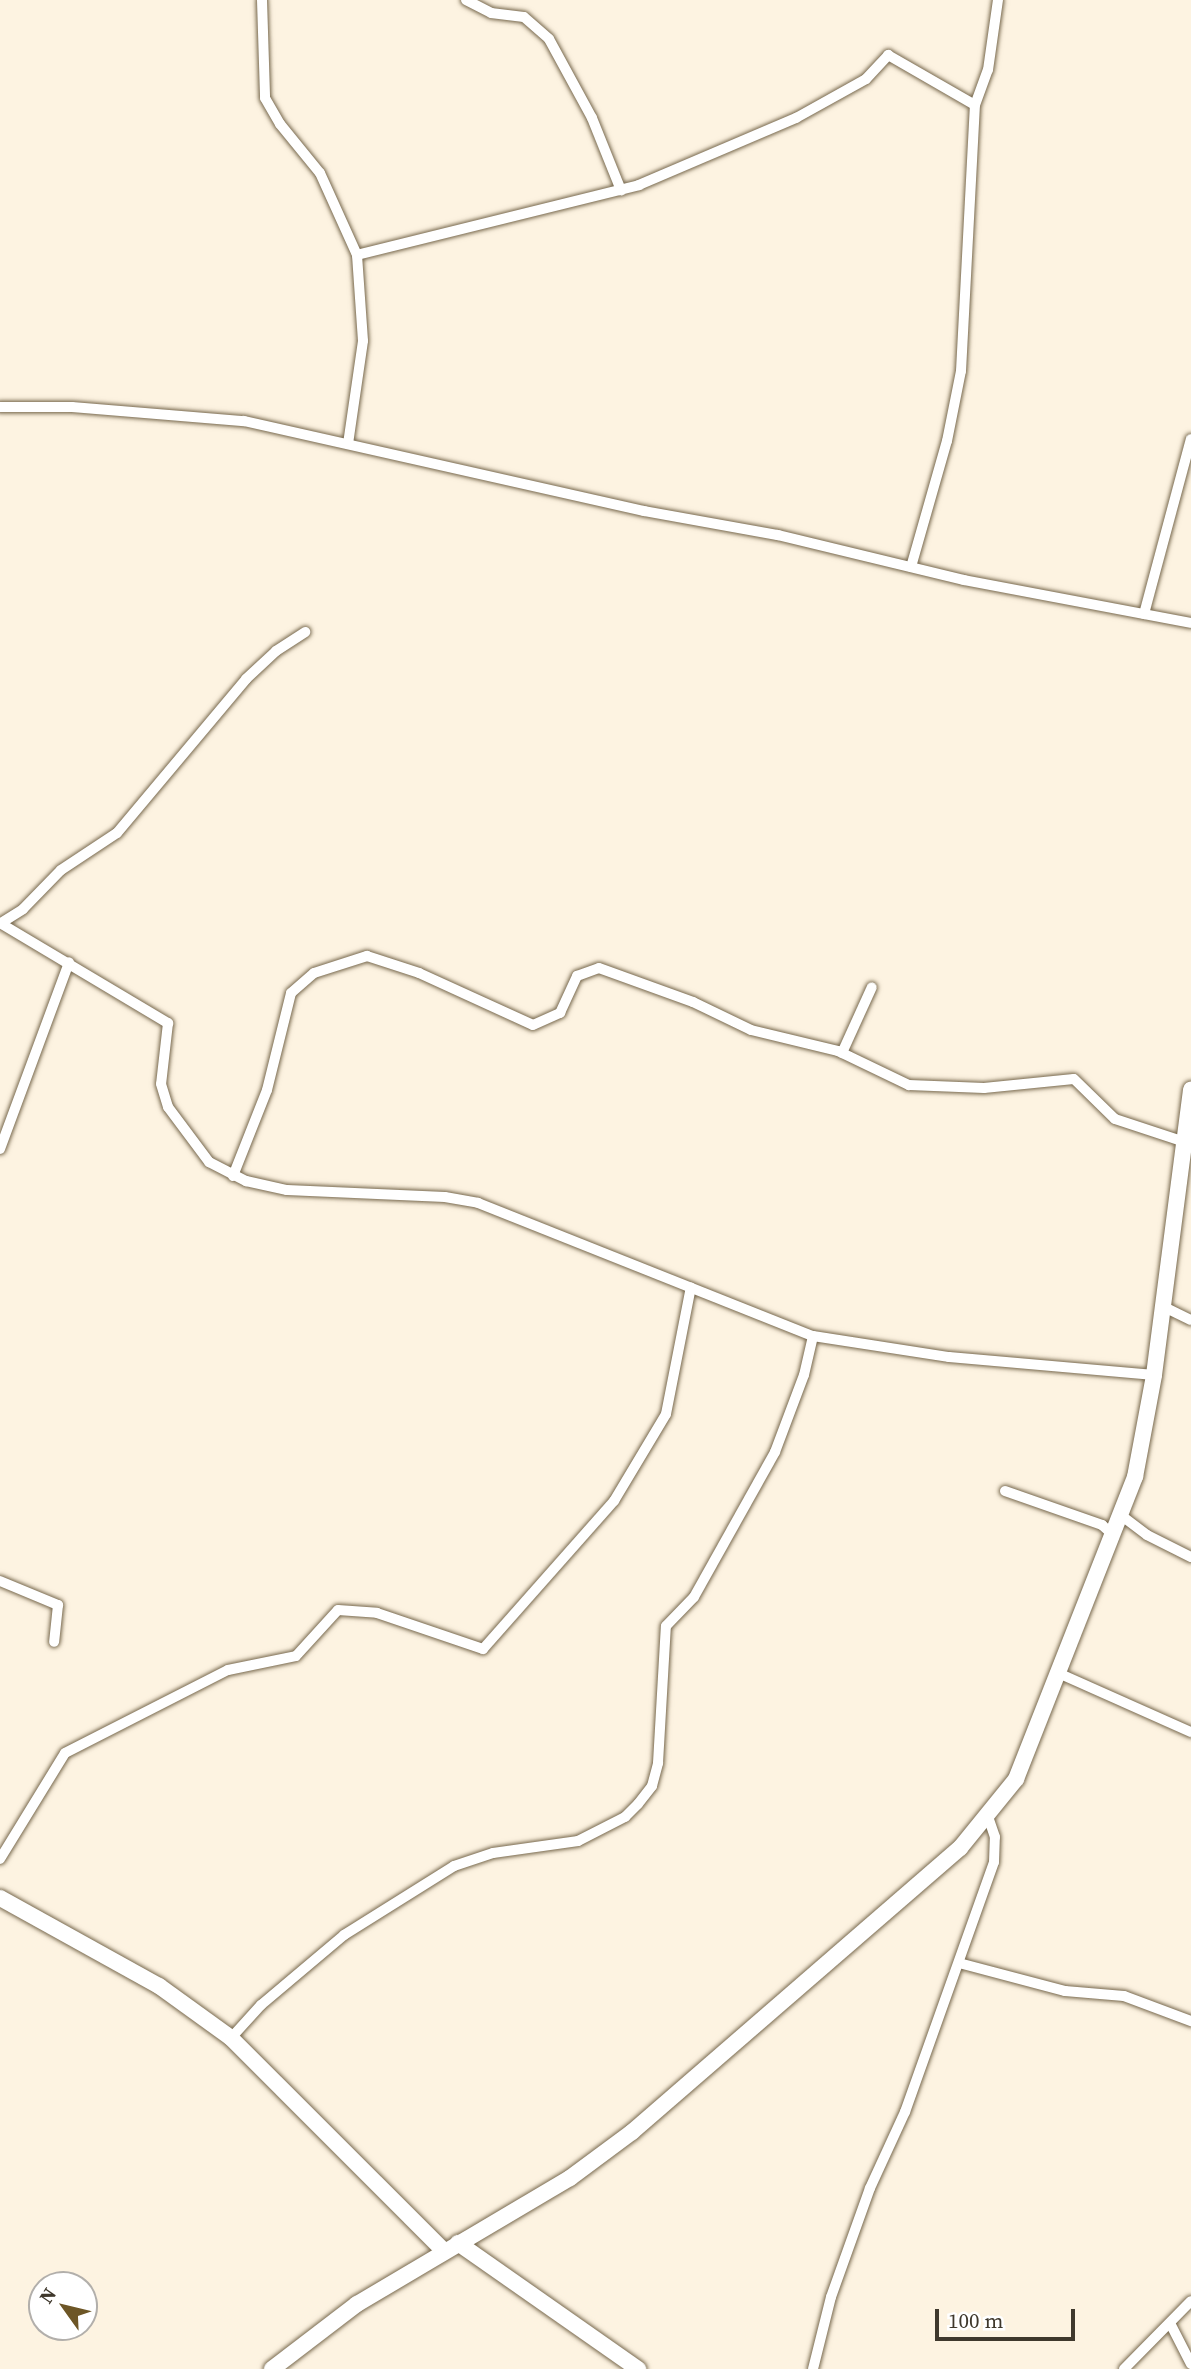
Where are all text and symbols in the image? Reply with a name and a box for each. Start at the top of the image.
north arrow [28,2271,98,2341]
text: N [33,2282,62,2308]
scale bar [939,2296,1079,2340]
text: 100 m [948,2306,1003,2335]

